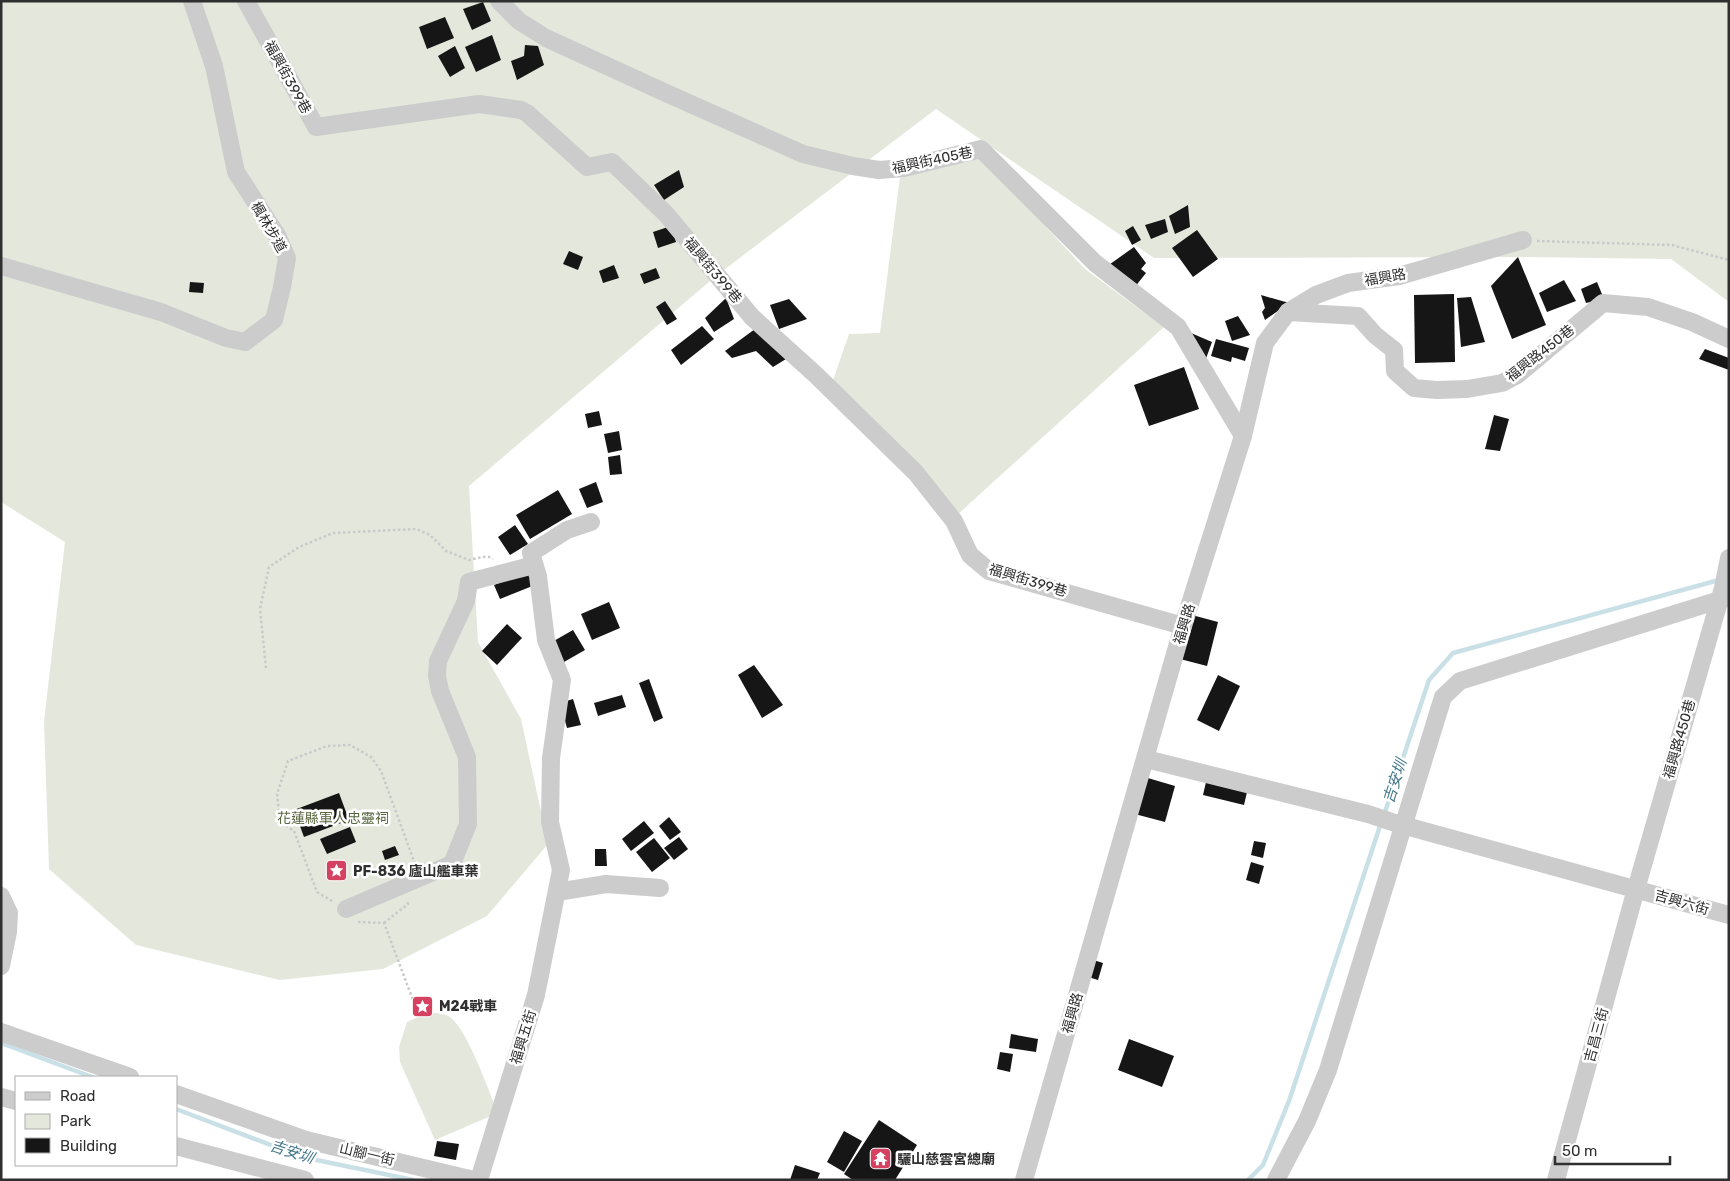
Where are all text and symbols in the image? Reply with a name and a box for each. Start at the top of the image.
street label: 福興街399巷 [260,38,315,117]
street label: 福興街405巷 [890,144,974,177]
street label: 楓林步道 [247,199,290,256]
street label: 福興街399巷 [680,234,745,307]
street label: 福興路 [1363,265,1407,290]
street label: 福興路450巷 [1503,321,1578,385]
street label: 福興街399巷 [987,561,1069,600]
street label: 福興路 [1170,602,1199,647]
street label: 福興路450巷 [1660,697,1699,781]
water label: 吉安圳 [1379,755,1411,805]
park label: 花蓮縣軍人忠靈祠 [277,810,389,827]
place icon: PF-836 廬山艦車葉 [325,859,349,883]
place label: PF-836 廬山艦車葉 [353,863,479,880]
street label: 吉興六街 [1653,887,1711,918]
street label: 福興路 [1059,991,1086,1036]
place icon: M24戰車 [411,994,435,1018]
place label: M24戰車 [439,998,497,1015]
street label: 吉昌三街 [1581,1006,1612,1064]
street label: 福興五街 [507,1008,540,1066]
legend [15,1076,178,1166]
text: Road [60,1087,96,1105]
text: Park [60,1112,91,1130]
scale bar [1555,1134,1670,1166]
water label: 吉安圳 [268,1136,318,1168]
text: Building [60,1137,117,1155]
street label: 山腳一街 [338,1140,396,1169]
text: 50 m [1562,1142,1597,1160]
temple icon: 驪山慈雲宮總廟 [869,1147,893,1171]
place label: 驪山慈雲宮總廟 [897,1151,995,1168]

